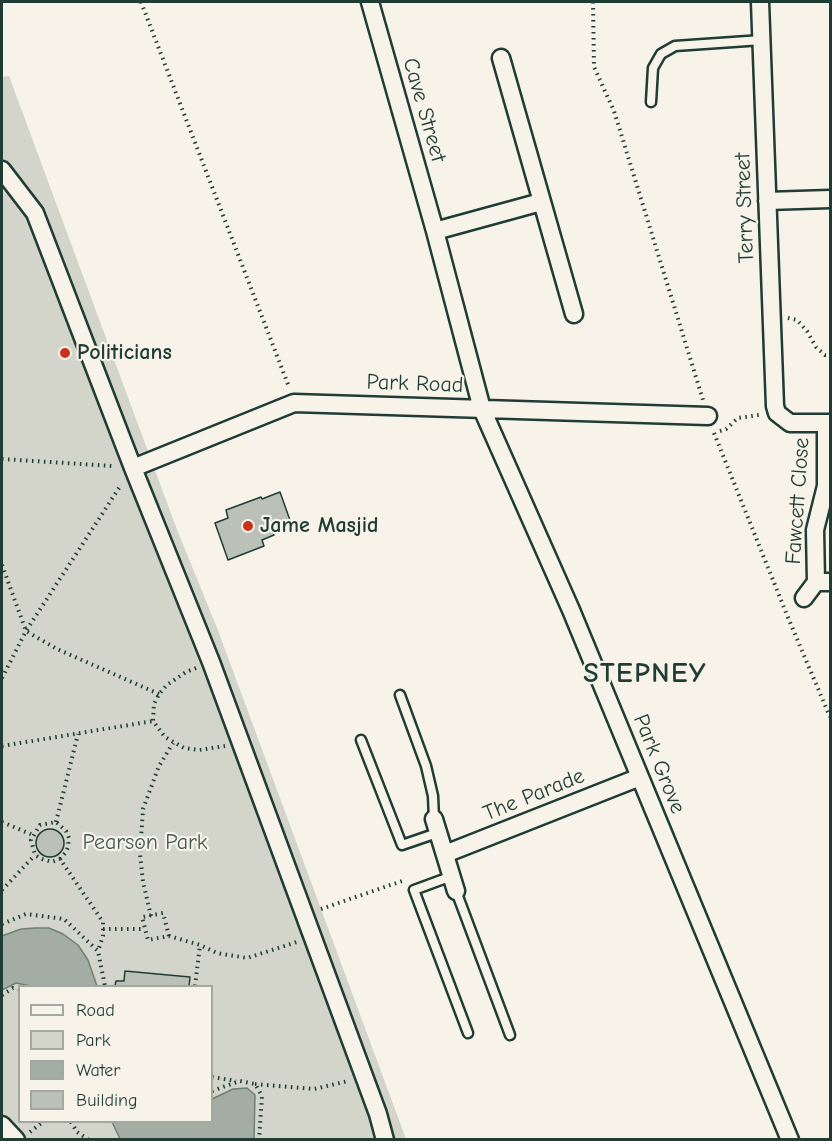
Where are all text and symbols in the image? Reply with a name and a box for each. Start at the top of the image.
street label: Cave Street [397,55,451,165]
street label: Terry Street [730,152,760,264]
place label: Politicians [77,340,172,366]
marker: Politicians [58,346,72,360]
street label: Park Road [366,369,464,399]
street label: Fawcett Close [780,437,816,565]
place label: Jame Masjid [260,513,379,539]
marker: Jame Masjid [241,519,255,533]
district label: STEPNEY [583,657,707,691]
street label: Park Grove [627,710,691,818]
street label: The Parade [480,763,588,827]
park label: Pearson Park [83,830,207,856]
legend [18,985,213,1123]
text: Road [76,1000,115,1021]
text: Park [76,1030,110,1051]
text: Water [76,1060,120,1081]
text: Building [76,1090,138,1111]

